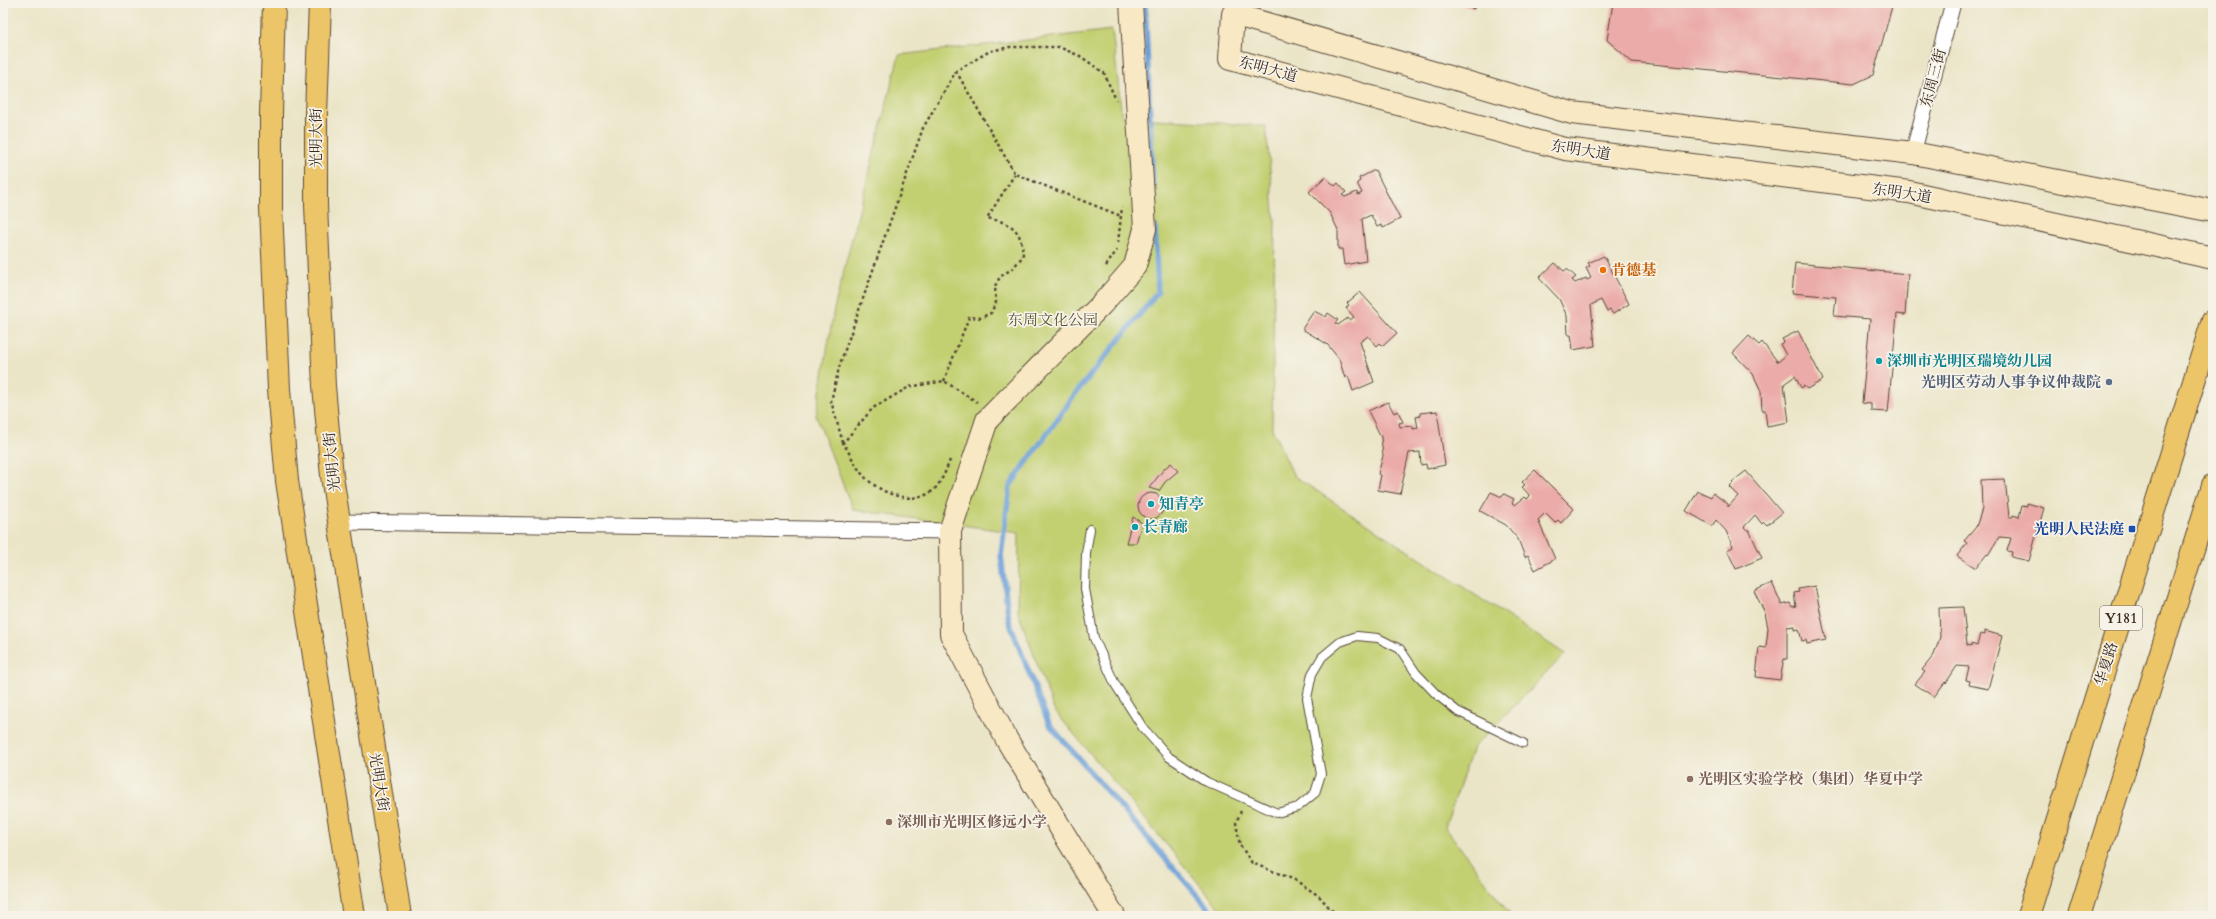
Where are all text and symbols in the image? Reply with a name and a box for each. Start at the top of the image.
street label: 东周三街 [1916,46,1950,110]
street label: 东明大道 [1236,52,1300,86]
street label: 光明大街 [306,108,326,168]
street label: 东明大道 [1550,135,1612,165]
street label: 东明大道 [1871,178,1933,208]
place label: 肯德基 [1611,260,1657,280]
marker: 肯德基 [1598,265,1608,275]
park label: 东周文化公园 [1008,310,1098,330]
place label: 深圳市光明区瑞境幼儿园 [1887,351,2052,371]
marker: 深圳市光明区瑞境幼儿园 [1874,356,1884,366]
place label: 光明区劳动人事争议仲裁院 [1921,372,2101,392]
marker: 光明区劳动人事争议仲裁院 [2104,377,2114,387]
street label: 光明大街 [319,431,345,493]
place label: 知青亭 [1159,494,1204,514]
marker: 知青亭 [1146,499,1156,509]
place label: 长青廊 [1143,517,1188,537]
place label: 光明人民法庭 [2034,519,2124,539]
marker: 长青廊 [1130,522,1140,532]
marker: 光明人民法庭 [2127,524,2137,534]
road number: Y181 [2100,606,2142,630]
street label: 华夏路 [2090,640,2122,688]
street label: 光明大街 [364,751,394,813]
place label: 光明区实验学校（集团）华夏中学 [1698,769,1923,789]
marker: 光明区实验学校（集团）华夏中学 [1685,774,1695,784]
place label: 深圳市光明区修远小学 [897,812,1047,832]
marker: 深圳市光明区修远小学 [884,817,894,827]

